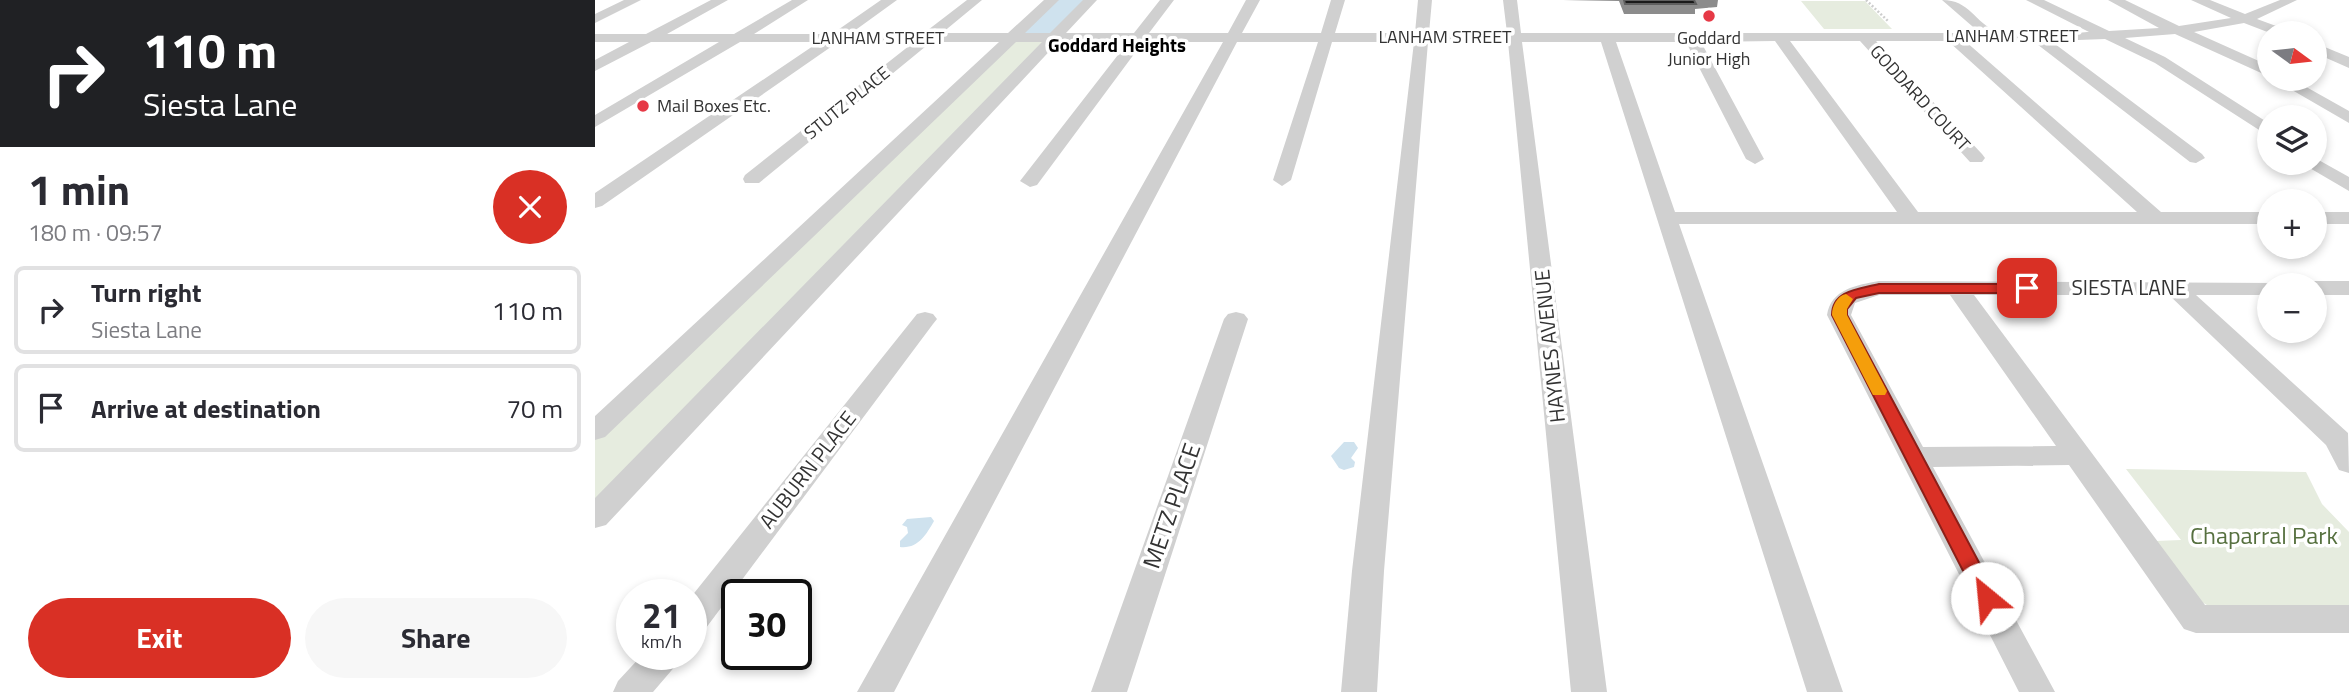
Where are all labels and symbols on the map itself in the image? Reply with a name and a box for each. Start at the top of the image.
marker: Goddard Junior High [1701,8,1717,24]
north arrow [2257,21,2327,91]
street label: LANHAM STREET [1945,22,2079,49]
street label: LANHAM STREET [1378,23,1512,50]
street label: LANHAM STREET [811,24,945,51]
place label: Goddard Junior High [1667,24,1751,72]
district label: Goddard Heights [1048,30,1186,59]
street label: GODDARD COURT [1864,38,1977,157]
street label: STUTZ PLACE [798,60,895,146]
place label: Mail Boxes Etc. [657,92,771,119]
marker: Mail Boxes Etc. [635,98,651,114]
pin [1997,258,2057,318]
street label: HAYNES AVENUE [1525,268,1573,424]
street label: SIESTA LANE [2071,271,2187,303]
street label: AUBURN PLACE [751,404,864,535]
street label: METZ PLACE [1133,438,1209,573]
park label: Chaparral Park [2190,517,2339,553]
position arrow [1950,561,2024,635]
speed limit sign: 30 [721,579,812,670]

